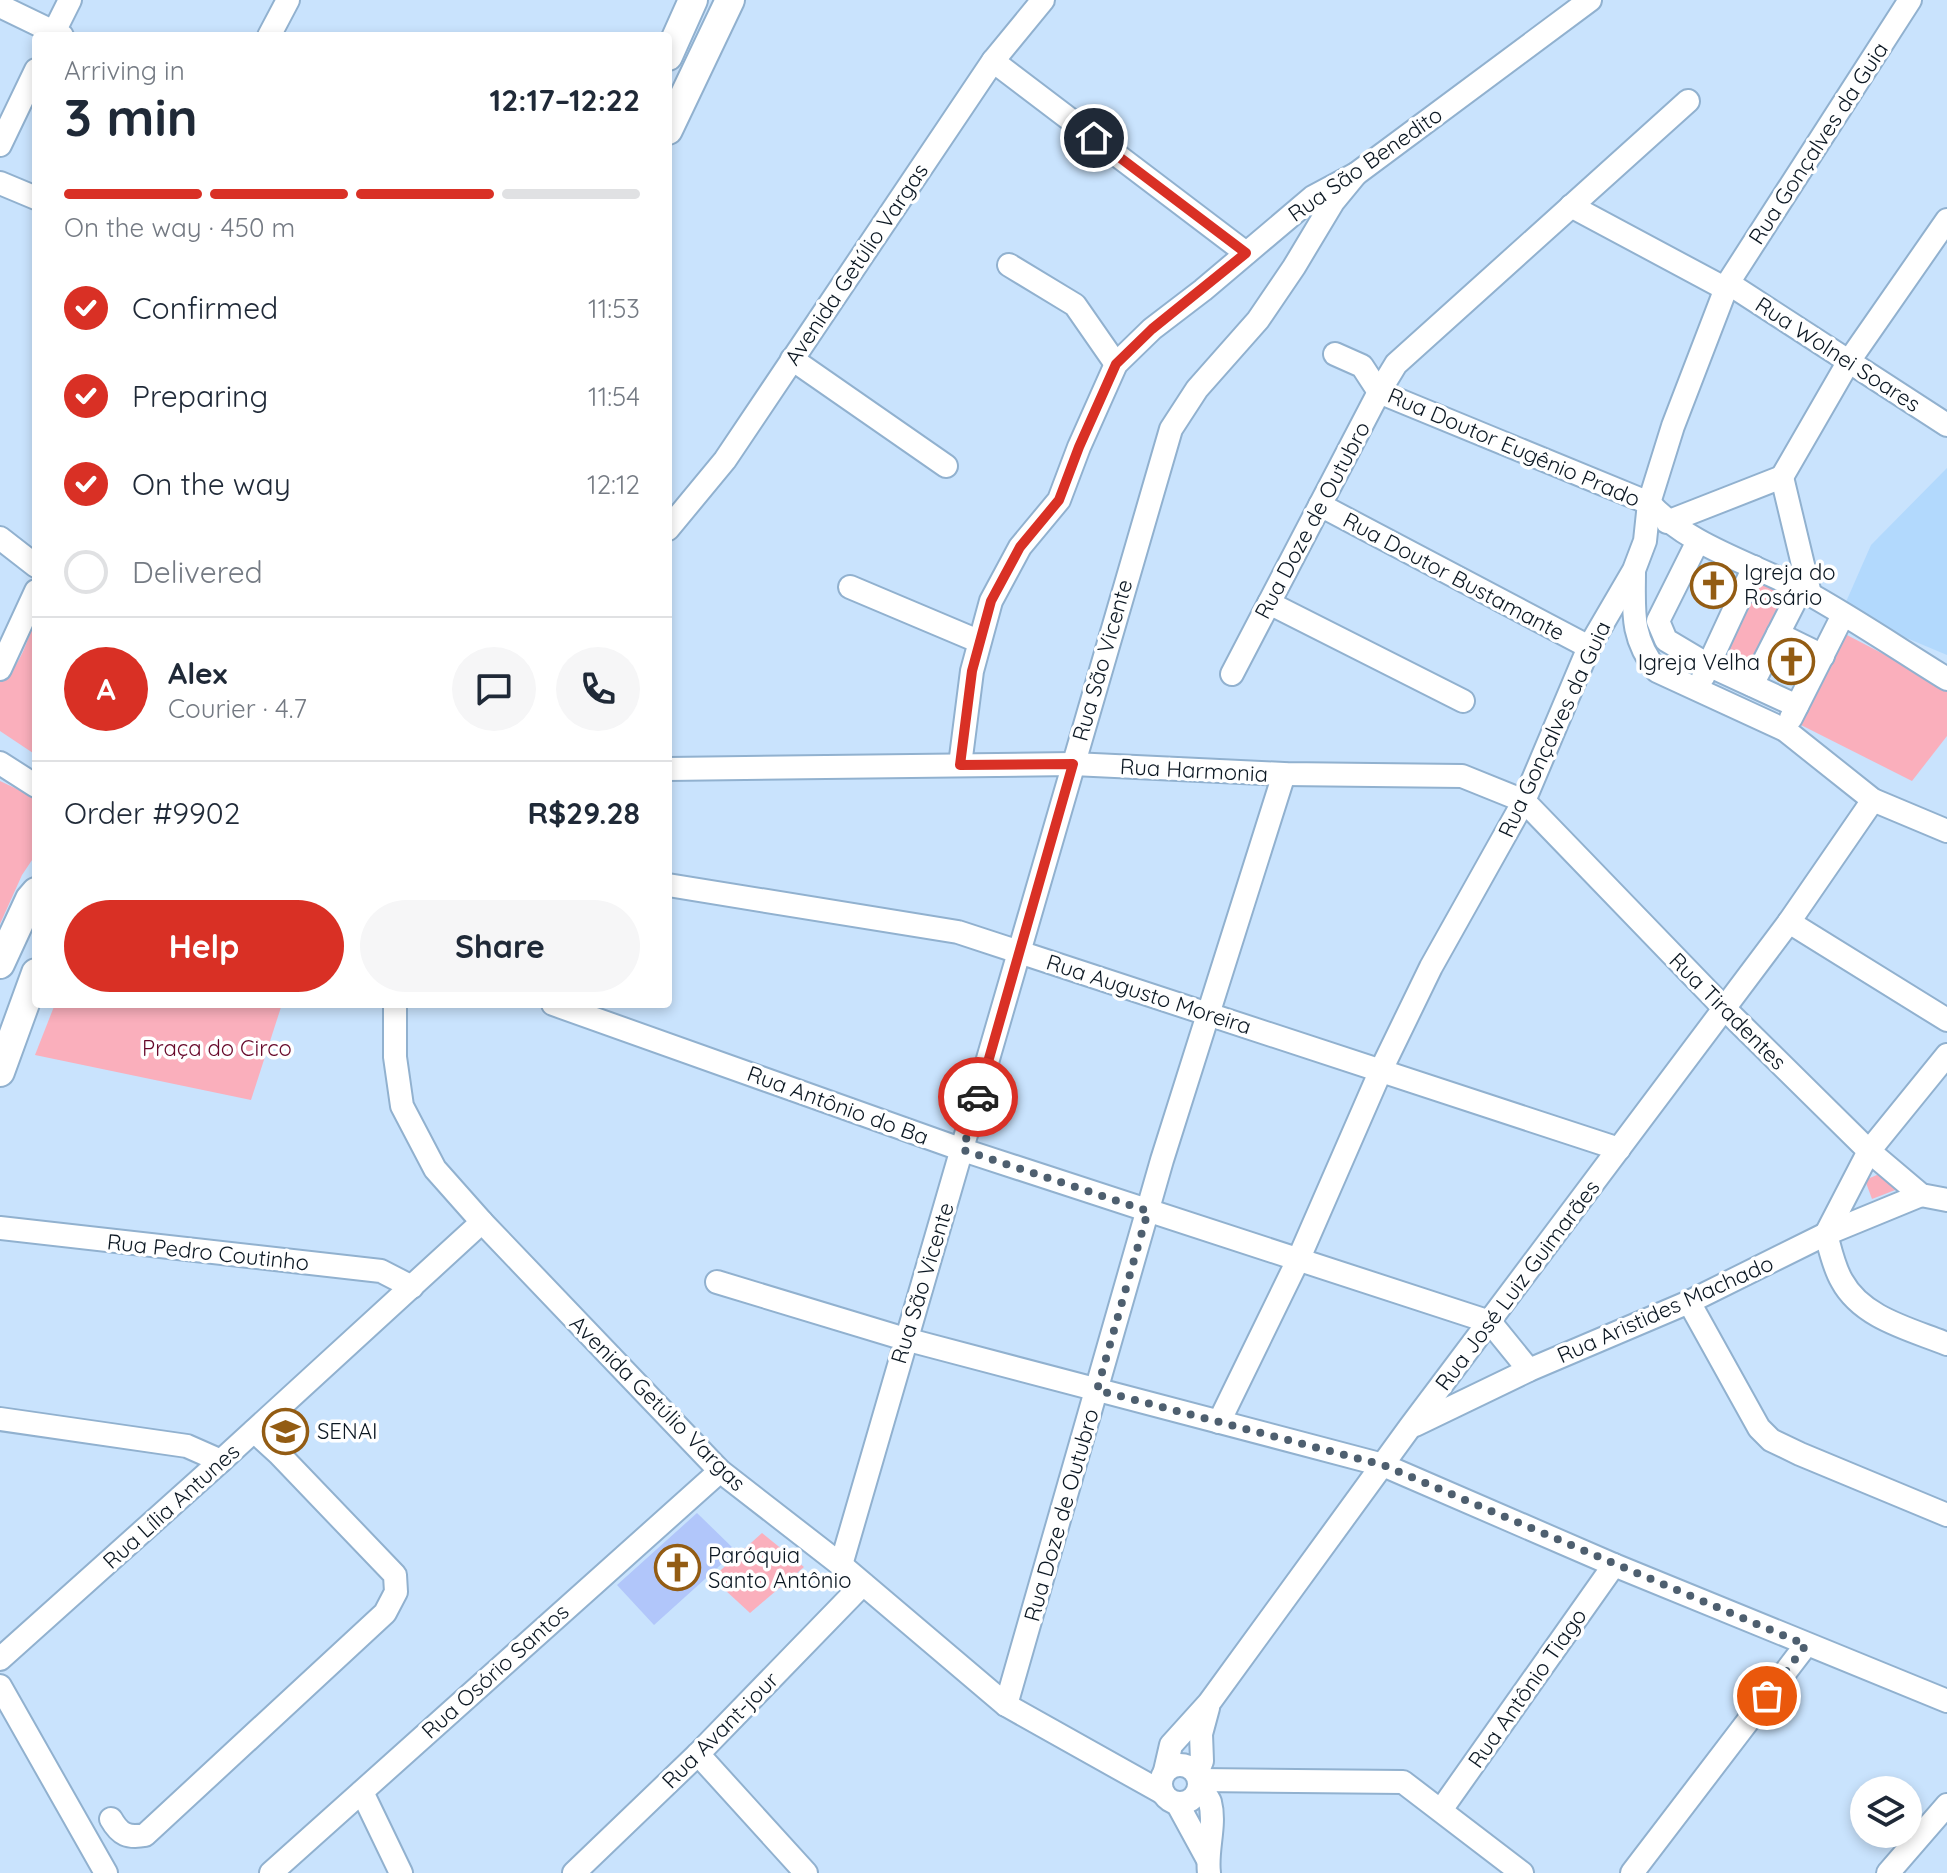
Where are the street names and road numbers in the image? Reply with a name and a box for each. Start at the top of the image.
street label: Rua Gonçalves da Guia [1742,37,1894,249]
street label: Rua São Benedito [1282,100,1448,228]
street label: Avenida Getúlio Vargas [778,158,934,370]
street label: Rua Wolnei Soares [1750,290,1926,418]
street label: Rua Doutor Eugênio Prado [1384,381,1644,513]
street label: Rua Doze de Outubro [1248,416,1376,624]
street label: Rua Doutor Bustamante [1338,506,1570,646]
street label: Rua São Vicente [1066,576,1138,744]
street label: Rua Gonçalves da Guia [1492,616,1616,842]
street label: Rua Harmonia [1119,752,1269,788]
street label: Rua Tiradentes [1663,946,1793,1076]
street label: Rua Augusto Moreira [1043,948,1255,1040]
street label: Rua Antônio do Ba [743,1059,933,1151]
street label: Rua José Luiz Guimarães [1429,1174,1605,1396]
street label: Rua São Vicente [884,1199,960,1367]
street label: Rua Pedro Coutinho [106,1227,310,1277]
street label: Rua Aristides Machado [1553,1249,1777,1369]
street label: Avenida Getúlio Vargas [564,1309,752,1497]
street label: Rua Doze de Outubro [1017,1405,1105,1625]
street label: Rua Lília Antunes [97,1437,245,1575]
street label: Rua Osório Santos [416,1597,574,1745]
street label: Rua Antônio Tiago [1461,1603,1593,1773]
street label: Rua Avant-jour [656,1665,785,1794]

